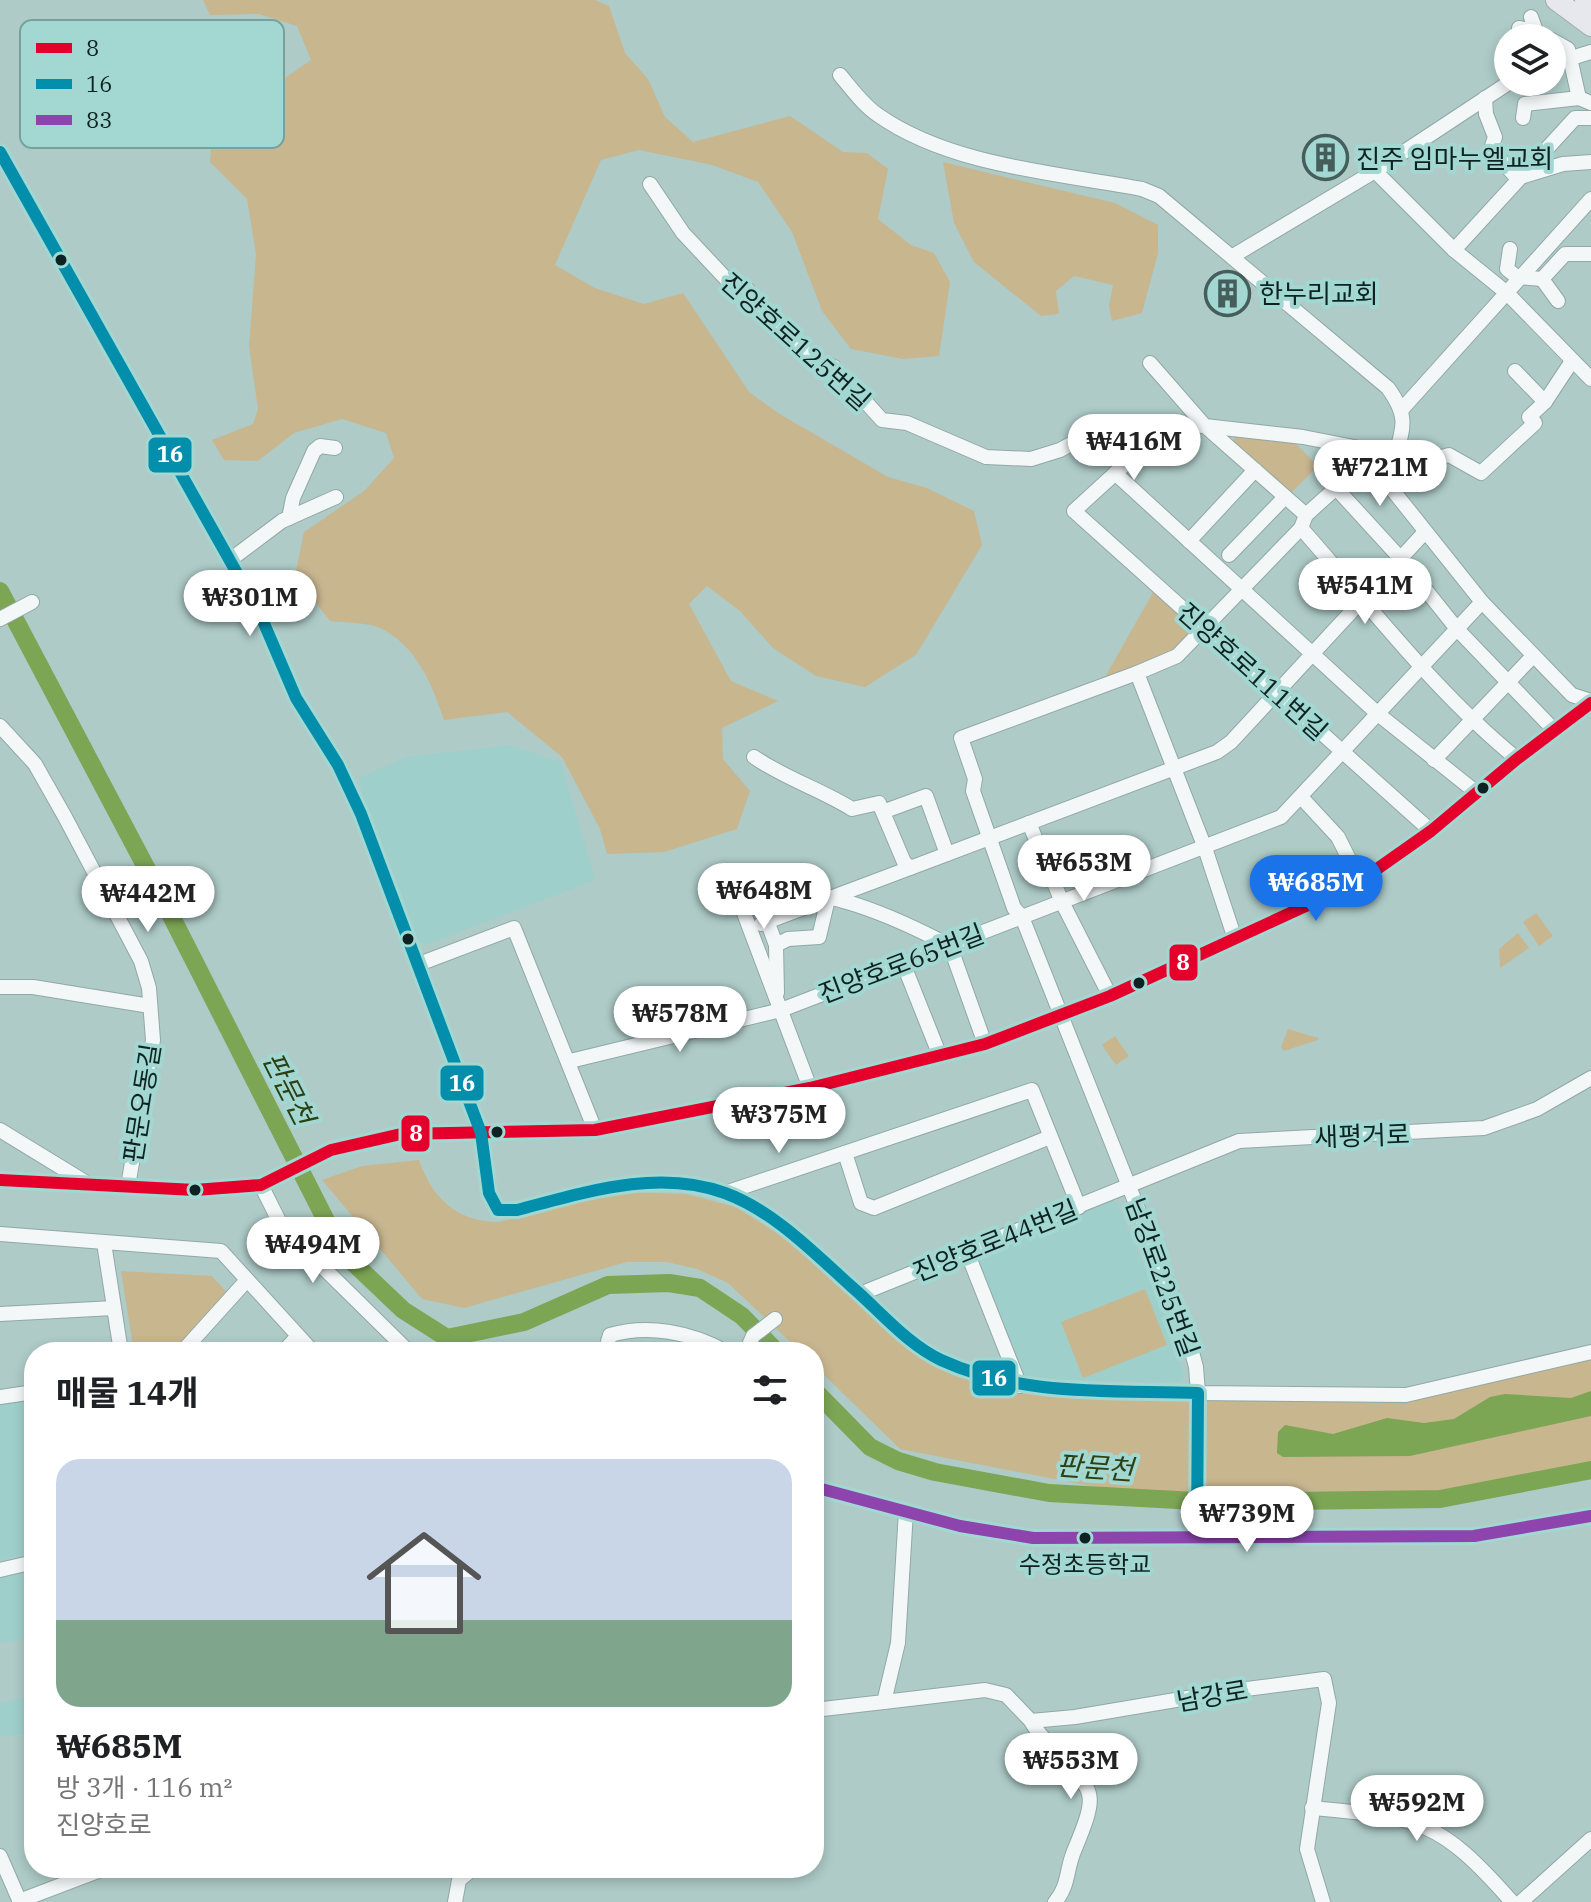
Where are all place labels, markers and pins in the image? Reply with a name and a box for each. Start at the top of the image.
building icon: 진주 임마누엘교회 [1301,134,1349,182]
place label: 진주 임마누엘교회 [1356,141,1553,175]
unlabelled marker [53,252,69,268]
building icon: 한누리교회 [1204,269,1252,317]
place label: 한누리교회 [1259,276,1379,310]
pin: ₩416M [1078,414,1190,482]
pin: ₩721M [1324,440,1436,508]
pin: ₩541M [1309,558,1421,626]
pin: ₩301M [194,570,306,638]
unlabelled marker [1475,780,1491,796]
pin: ₩653M [1028,835,1140,903]
pin: ₩685M [1260,855,1372,923]
pin: ₩648M [708,863,820,931]
pin: ₩442M [92,866,204,934]
unlabelled marker [400,931,416,947]
unlabelled marker [1131,975,1147,991]
pin: ₩578M [624,986,736,1054]
pin: ₩375M [723,1087,835,1155]
unlabelled marker [489,1124,505,1140]
unlabelled marker [187,1182,203,1198]
pin: ₩494M [257,1217,369,1285]
pin: ₩739M [1191,1486,1303,1554]
marker: 수정초등학교 [1077,1530,1093,1546]
place label: 수정초등학교 [1019,1548,1151,1580]
pin: ₩553M [1015,1733,1127,1801]
pin: ₩592M [1361,1775,1473,1843]

